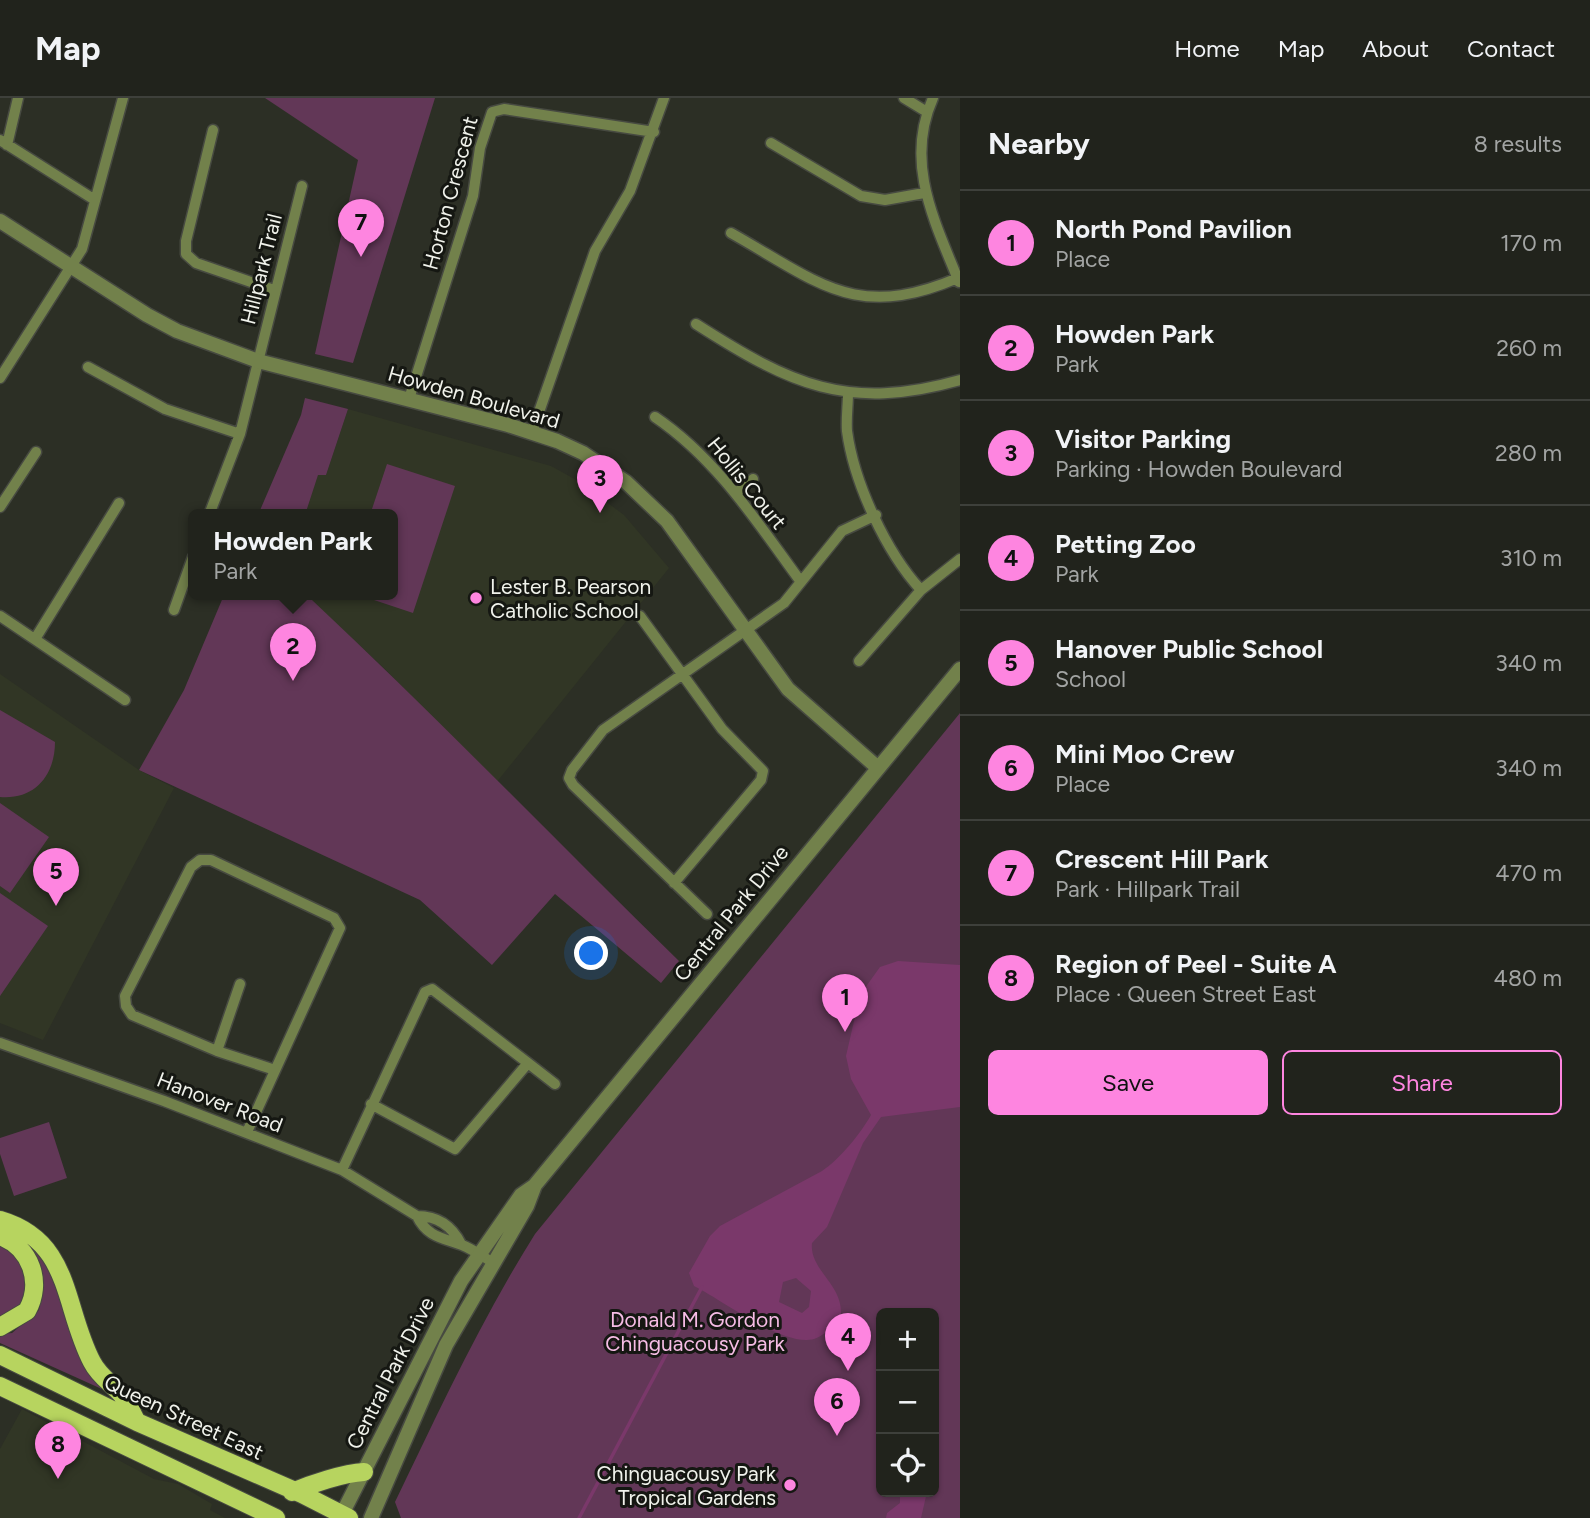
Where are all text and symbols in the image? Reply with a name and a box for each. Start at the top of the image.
text: Map [35,29,101,68]
text: Home [1174,34,1240,63]
text: Map [1278,34,1324,63]
text: About [1362,34,1429,63]
text: Contact [1467,34,1555,63]
street label: Horton Crescent [417,113,483,273]
text: Nearby [988,125,1090,162]
text: 8 results [1474,130,1562,158]
pin: 7 [338,199,384,257]
street label: Hillpark Trail [235,211,287,327]
text: North Pond Pavilion [1055,213,1292,245]
text: 1 [1006,229,1016,257]
text: 170 m [1500,229,1562,257]
text: Place [1055,245,1110,273]
text: Howden Park [1055,318,1214,350]
text: 2 [1004,334,1018,362]
text: 260 m [1496,334,1562,362]
text: Park [1055,350,1099,378]
street label: Howden Boulevard [385,360,563,434]
text: Visitor Parking [1055,423,1231,455]
street label: Hollis Court [702,432,792,534]
text: 3 [1005,439,1017,467]
text: 280 m [1495,439,1562,467]
pin: 3 [577,455,623,513]
text: Parking · Howden Boulevard [1055,455,1342,483]
popup [188,509,398,600]
text: Howden Park [213,525,373,557]
text: Petting Zoo [1055,528,1196,560]
text: 4 [1004,544,1018,572]
text: 310 m [1500,544,1562,572]
text: Park [213,557,257,585]
text: Park [1055,560,1099,588]
place label: Lester B. Pearson Catholic School [490,574,651,623]
marker: Lester B. Pearson Catholic School [468,590,484,606]
pin: 2 [270,623,316,681]
text: Hanover Public School [1055,633,1323,665]
text: 5 [1004,649,1018,677]
text: 340 m [1495,649,1562,677]
text: School [1055,665,1126,693]
text: Mini Moo Crew [1055,738,1235,770]
text: 6 [1004,754,1018,782]
text: 340 m [1495,754,1562,782]
text: Place [1055,770,1110,798]
street label: Central Park Drive [669,840,793,986]
text: Crescent Hill Park [1055,843,1269,875]
pin: 5 [33,848,79,906]
text: 7 [1005,859,1017,887]
text: 470 m [1495,859,1562,887]
text: Park · Hillpark Trail [1055,875,1240,903]
your location [574,936,608,970]
text: Region of Peel - Suite A [1055,948,1337,980]
text: 8 [1004,964,1018,992]
text: 480 m [1494,964,1562,992]
pin: 1 [822,974,868,1032]
text: Place · Queen Street East [1055,980,1317,1008]
button: Save [988,1050,1268,1115]
button: Share [1282,1050,1562,1115]
street label: Hanover Road [153,1067,287,1137]
street label: Central Park Drive [341,1293,439,1453]
park label: Donald M. Gordon Chinguacousy Park [605,1307,786,1356]
map controls [876,1308,939,1497]
button: + [876,1308,939,1371]
pin: 4 [825,1313,871,1371]
street label: Queen Street East [100,1369,268,1465]
button: − [876,1371,939,1434]
pin: 6 [814,1378,860,1436]
pin: 8 [35,1421,81,1479]
button: locate [876,1434,939,1497]
place label: Chinguacousy Park Tropical Gardens [597,1461,777,1510]
marker: Chinguacousy Park Tropical Gardens [782,1477,798,1493]

